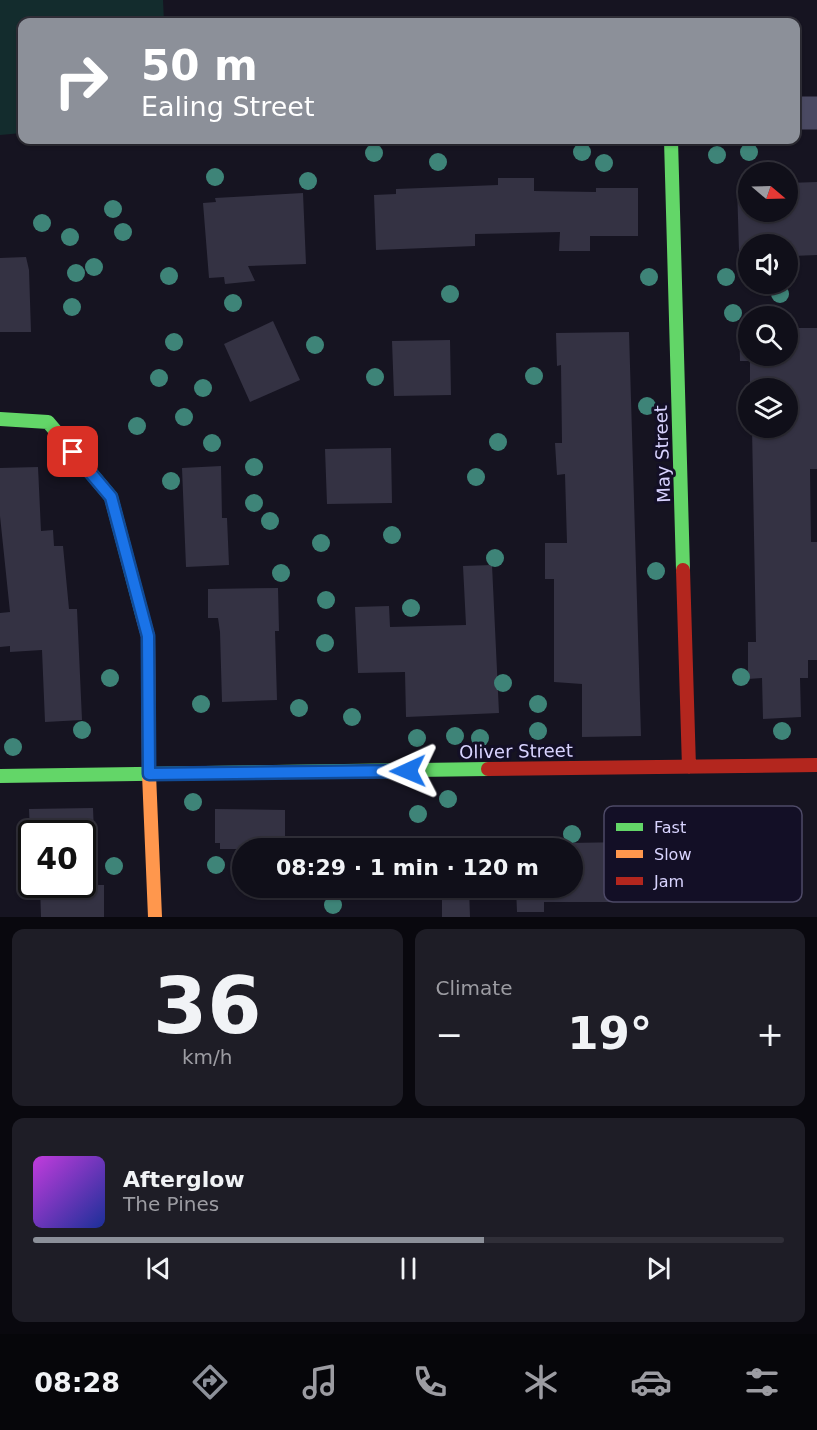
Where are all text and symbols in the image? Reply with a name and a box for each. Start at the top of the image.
text: 50 m [141,41,258,90]
icon: right [42,42,120,120]
text: Ealing Street [141,91,314,122]
north arrow [738,162,798,222]
map controls [738,162,798,438]
button: sound [738,234,798,294]
button: search [738,306,798,366]
button: layers [738,378,798,438]
street label: May Street [650,405,674,503]
pin [47,426,98,477]
icon: arrive [56,435,89,468]
position arrow [376,739,440,803]
street label: Oliver Street [459,740,573,762]
legend [604,806,802,902]
text: Fast [654,818,686,837]
speed limit sign: 40 [18,820,96,898]
text: Slow [654,845,691,864]
text: 08:29 · 1 min · 120 m [276,855,539,880]
text: Jam [653,872,684,891]
text: 36 [153,961,262,1051]
text: Climate [436,976,512,1000]
text: 19° [567,1007,652,1060]
text: − [436,1015,463,1054]
text: + [756,1015,784,1054]
text: km/h [182,1045,232,1069]
text: Afterglow [123,1167,245,1192]
text: The Pines [123,1192,219,1216]
icon: previous [142,1252,175,1285]
icon: pause [392,1252,425,1285]
icon: next [642,1252,675,1285]
icon: directions [189,1361,231,1403]
icon: music [299,1361,341,1403]
icon: phone [409,1361,451,1403]
icon: climate [520,1361,562,1403]
icon: car [630,1361,672,1403]
icon: filters [741,1361,783,1403]
text: 08:28 [34,1367,120,1398]

